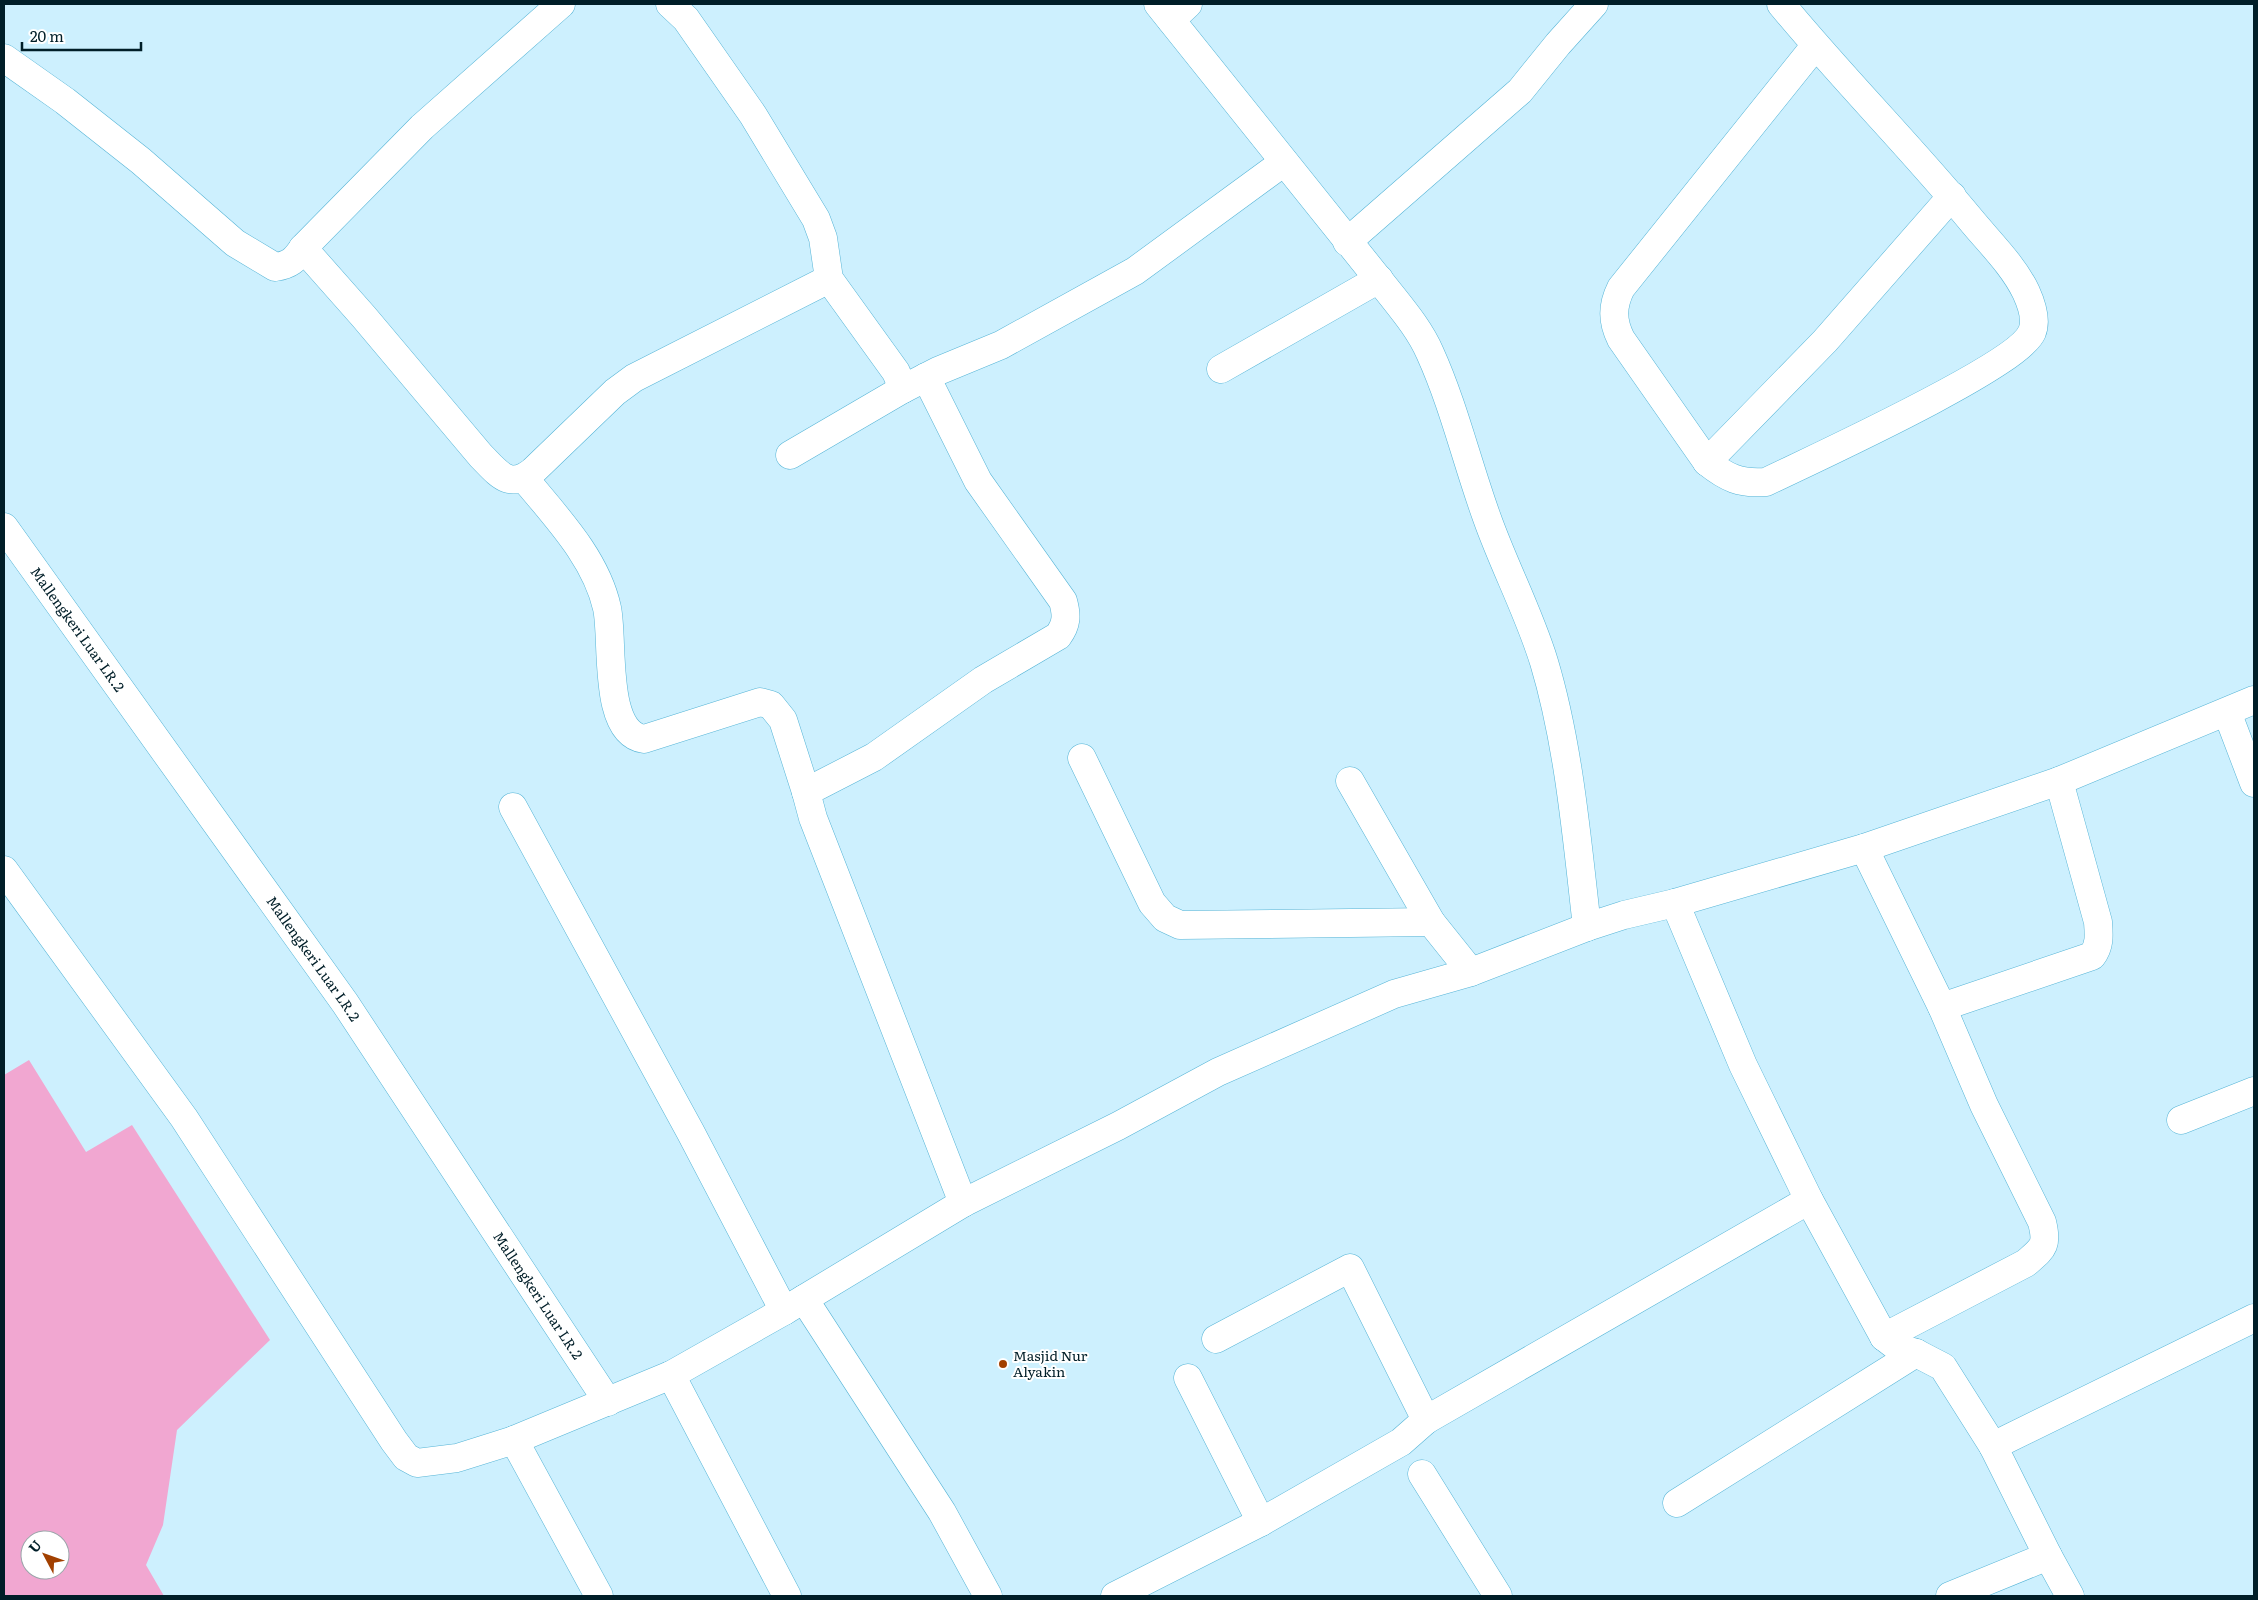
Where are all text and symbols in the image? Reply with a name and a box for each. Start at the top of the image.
scale bar [22,20,141,52]
text: 20 m [30,24,64,47]
street label: Mallengkeri Luar LR.2 [27,562,130,695]
street label: Mallengkeri Luar LR.2 [262,891,365,1025]
street label: Mallengkeri Luar LR.2 [489,1227,588,1363]
place label: Masjid Nur Alyakin [1013,1345,1088,1381]
marker: Masjid Nur Alyakin [997,1358,1009,1370]
north arrow [20,1530,70,1580]
text: U [23,1535,46,1557]

